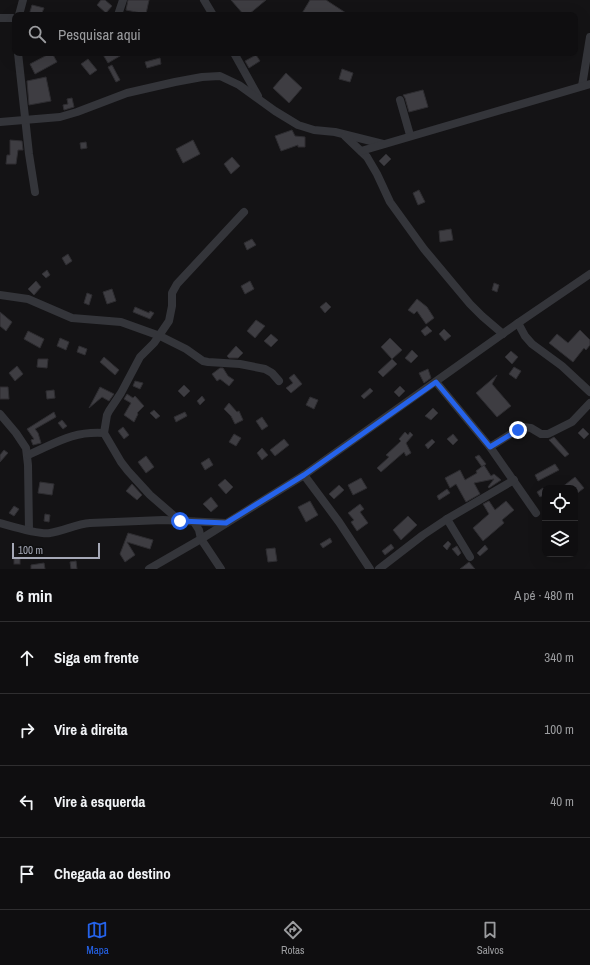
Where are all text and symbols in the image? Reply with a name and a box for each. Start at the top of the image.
search box [12,12,578,56]
icon: search [26,23,48,45]
text: Pesquisar aqui [58,24,141,45]
route end [509,421,527,439]
map controls [542,485,578,557]
button: locate [542,485,578,521]
route start [171,512,189,530]
button: layers [542,521,578,557]
scale bar [12,541,100,560]
text: 100 m [18,543,43,557]
text: 6 min [16,584,52,607]
text: A pé · 480 m [514,587,574,604]
icon: ahead [16,647,38,669]
text: Siga em frente [54,647,139,668]
text: 340 m [544,649,574,666]
icon: right [16,719,38,741]
text: Vire à direita [54,719,128,740]
text: 100 m [544,721,574,738]
icon: left [16,791,38,813]
text: Vire à esquerda [54,791,145,812]
text: 40 m [550,793,574,810]
icon: arrive [16,863,38,885]
text: Chegada ao destino [54,863,171,884]
tab: Mapa [86,919,109,957]
tab: Rotas [281,919,305,957]
tab: Salvos [477,919,504,957]

